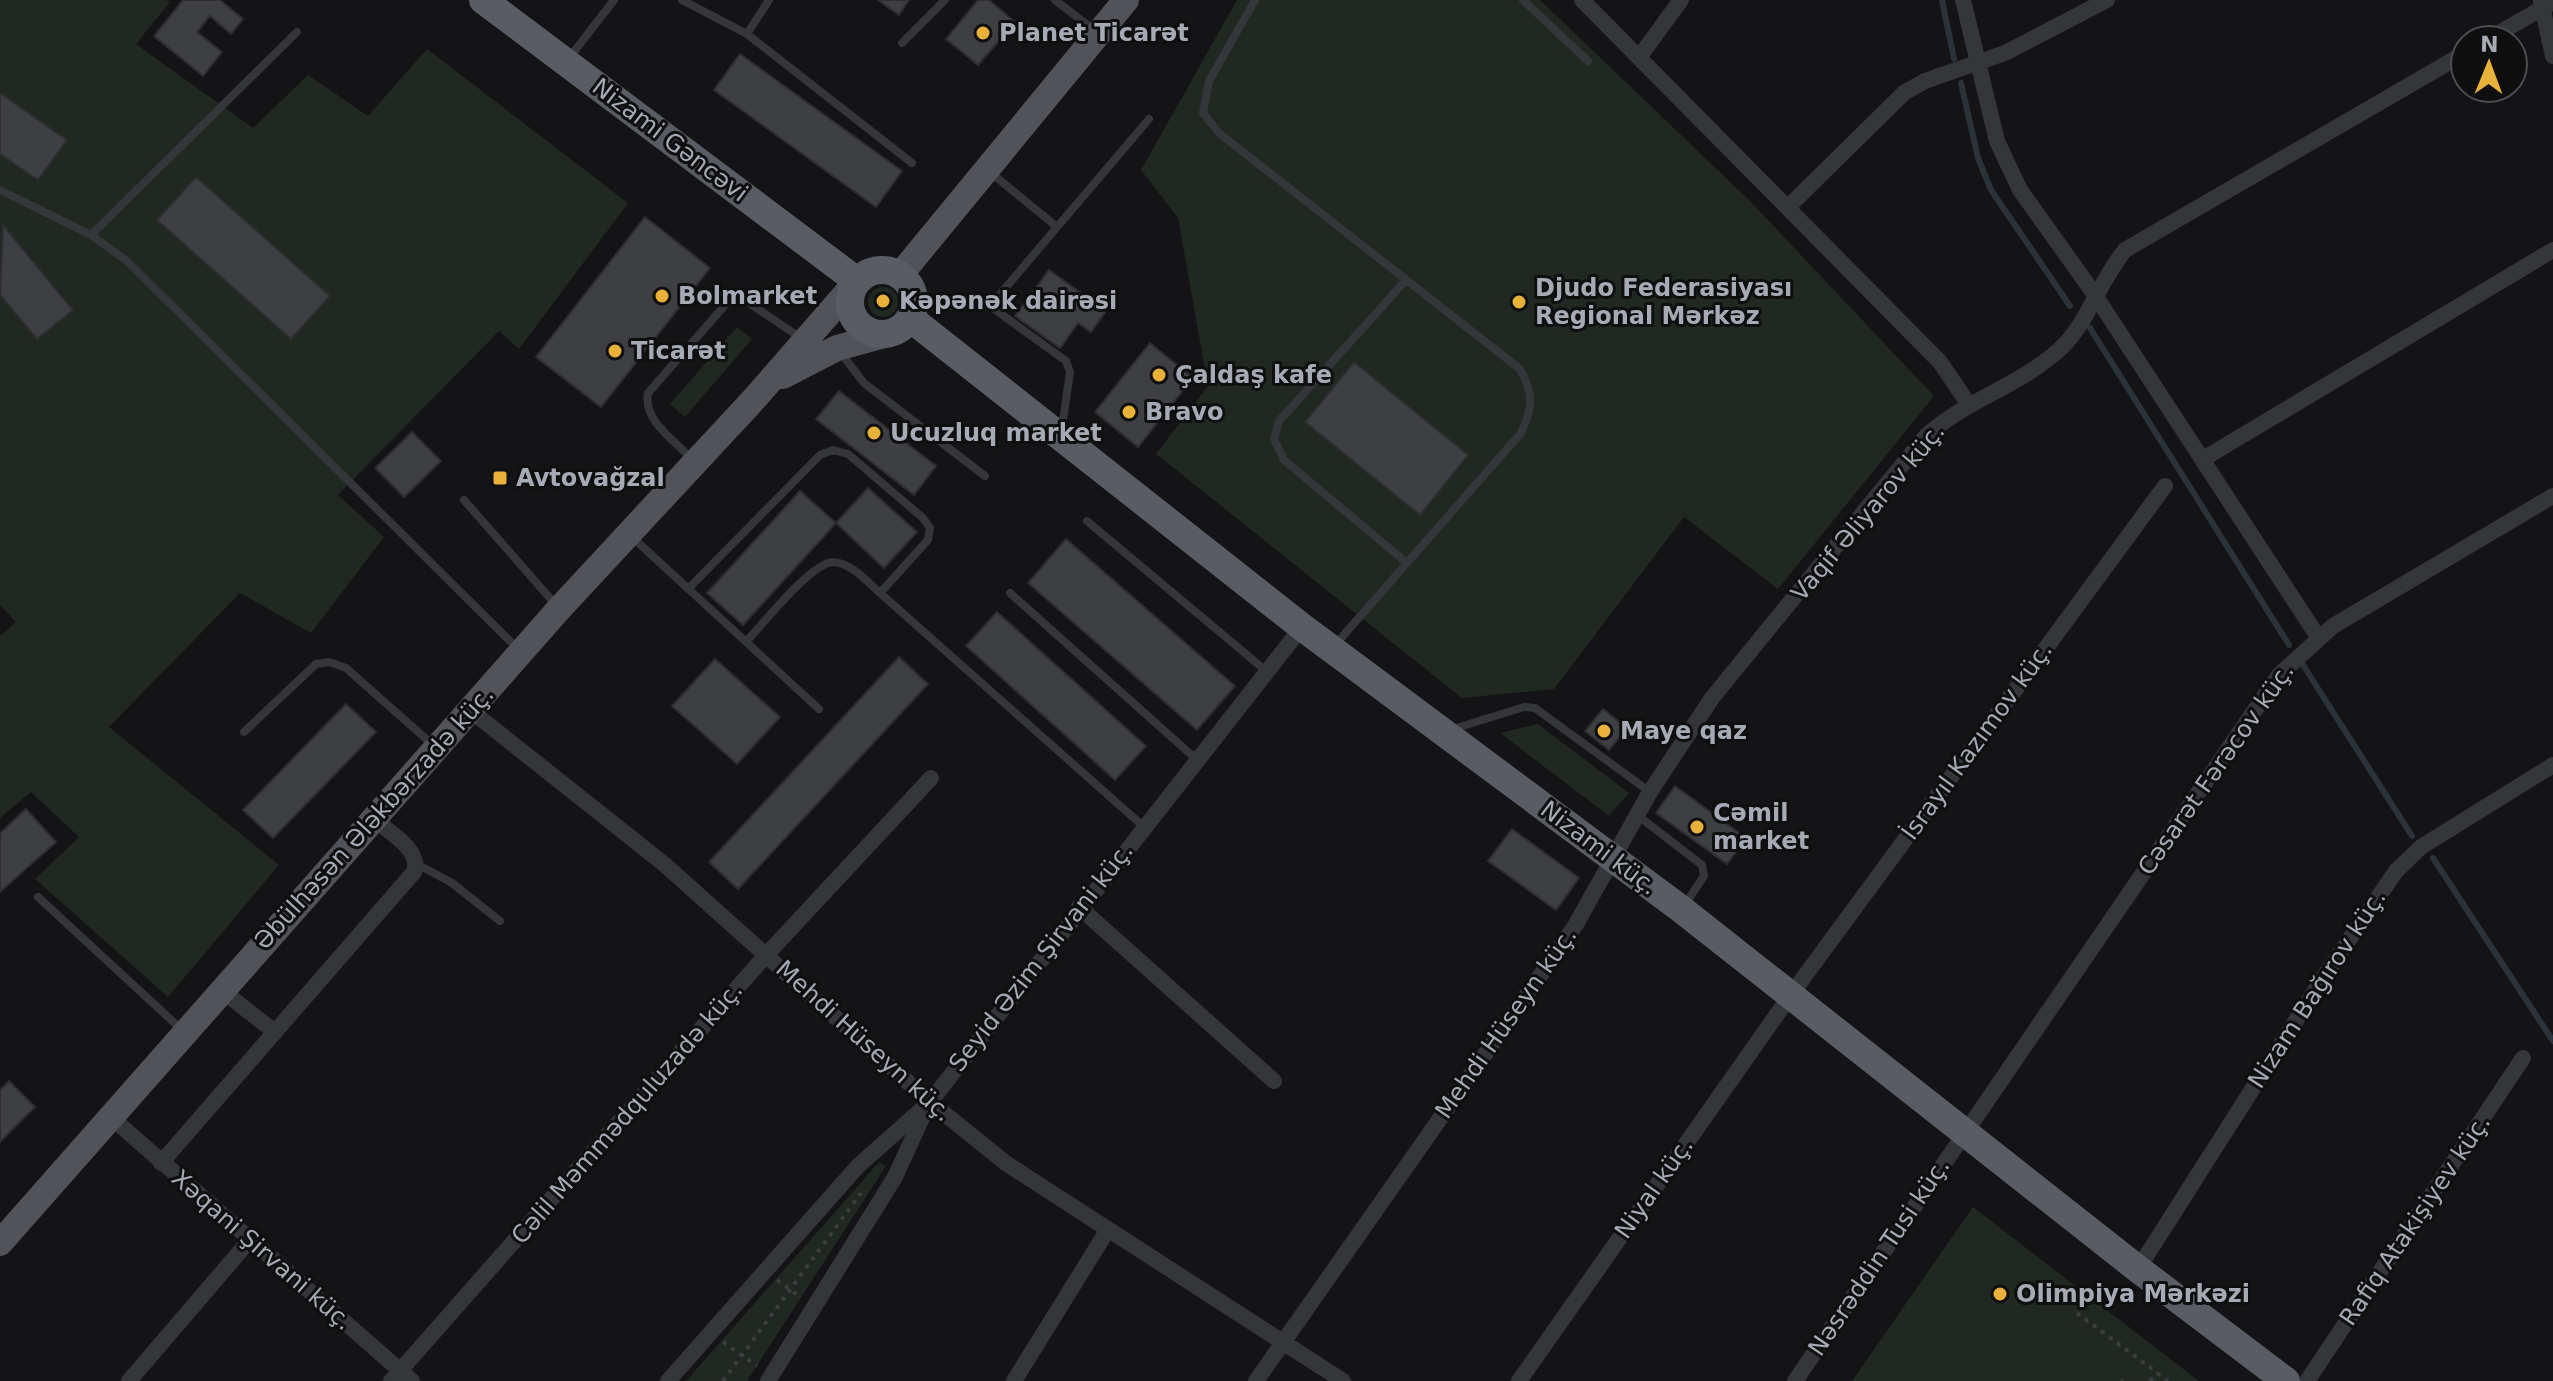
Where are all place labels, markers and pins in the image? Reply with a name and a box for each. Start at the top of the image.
place label: Planet Ticarət [999,19,1189,47]
marker: Planet Ticarət [974,24,992,42]
place label: Djudo Federasiyası Regional Mərkəz [1535,274,1792,330]
place label: Bolmarket [678,282,817,310]
marker: Bolmarket [653,287,671,305]
place label: Kəpənək dairəsi [899,287,1117,315]
marker: Kəpənək dairəsi [874,292,892,310]
marker: Djudo Federasiyası Regional Mərkəz [1510,293,1528,311]
place label: Ticarət [631,337,726,365]
marker: Ticarət [606,342,624,360]
place label: Çaldaş kafe [1175,361,1332,389]
marker: Çaldaş kafe [1150,366,1168,384]
place label: Bravo [1145,398,1223,426]
marker: Bravo [1120,403,1138,421]
place label: Ucuzluq market [890,419,1102,447]
marker: Ucuzluq market [865,424,883,442]
place label: Avtovağzal [516,464,665,492]
marker: Avtovağzal [491,469,509,487]
place label: Maye qaz [1620,717,1747,745]
marker: Maye qaz [1595,722,1613,740]
place label: Cəmil market [1713,799,1809,855]
marker: Cəmil market [1688,818,1706,836]
place label: Olimpiya Mərkəzi [2016,1280,2250,1308]
marker: Olimpiya Mərkəzi [1991,1285,2009,1303]

